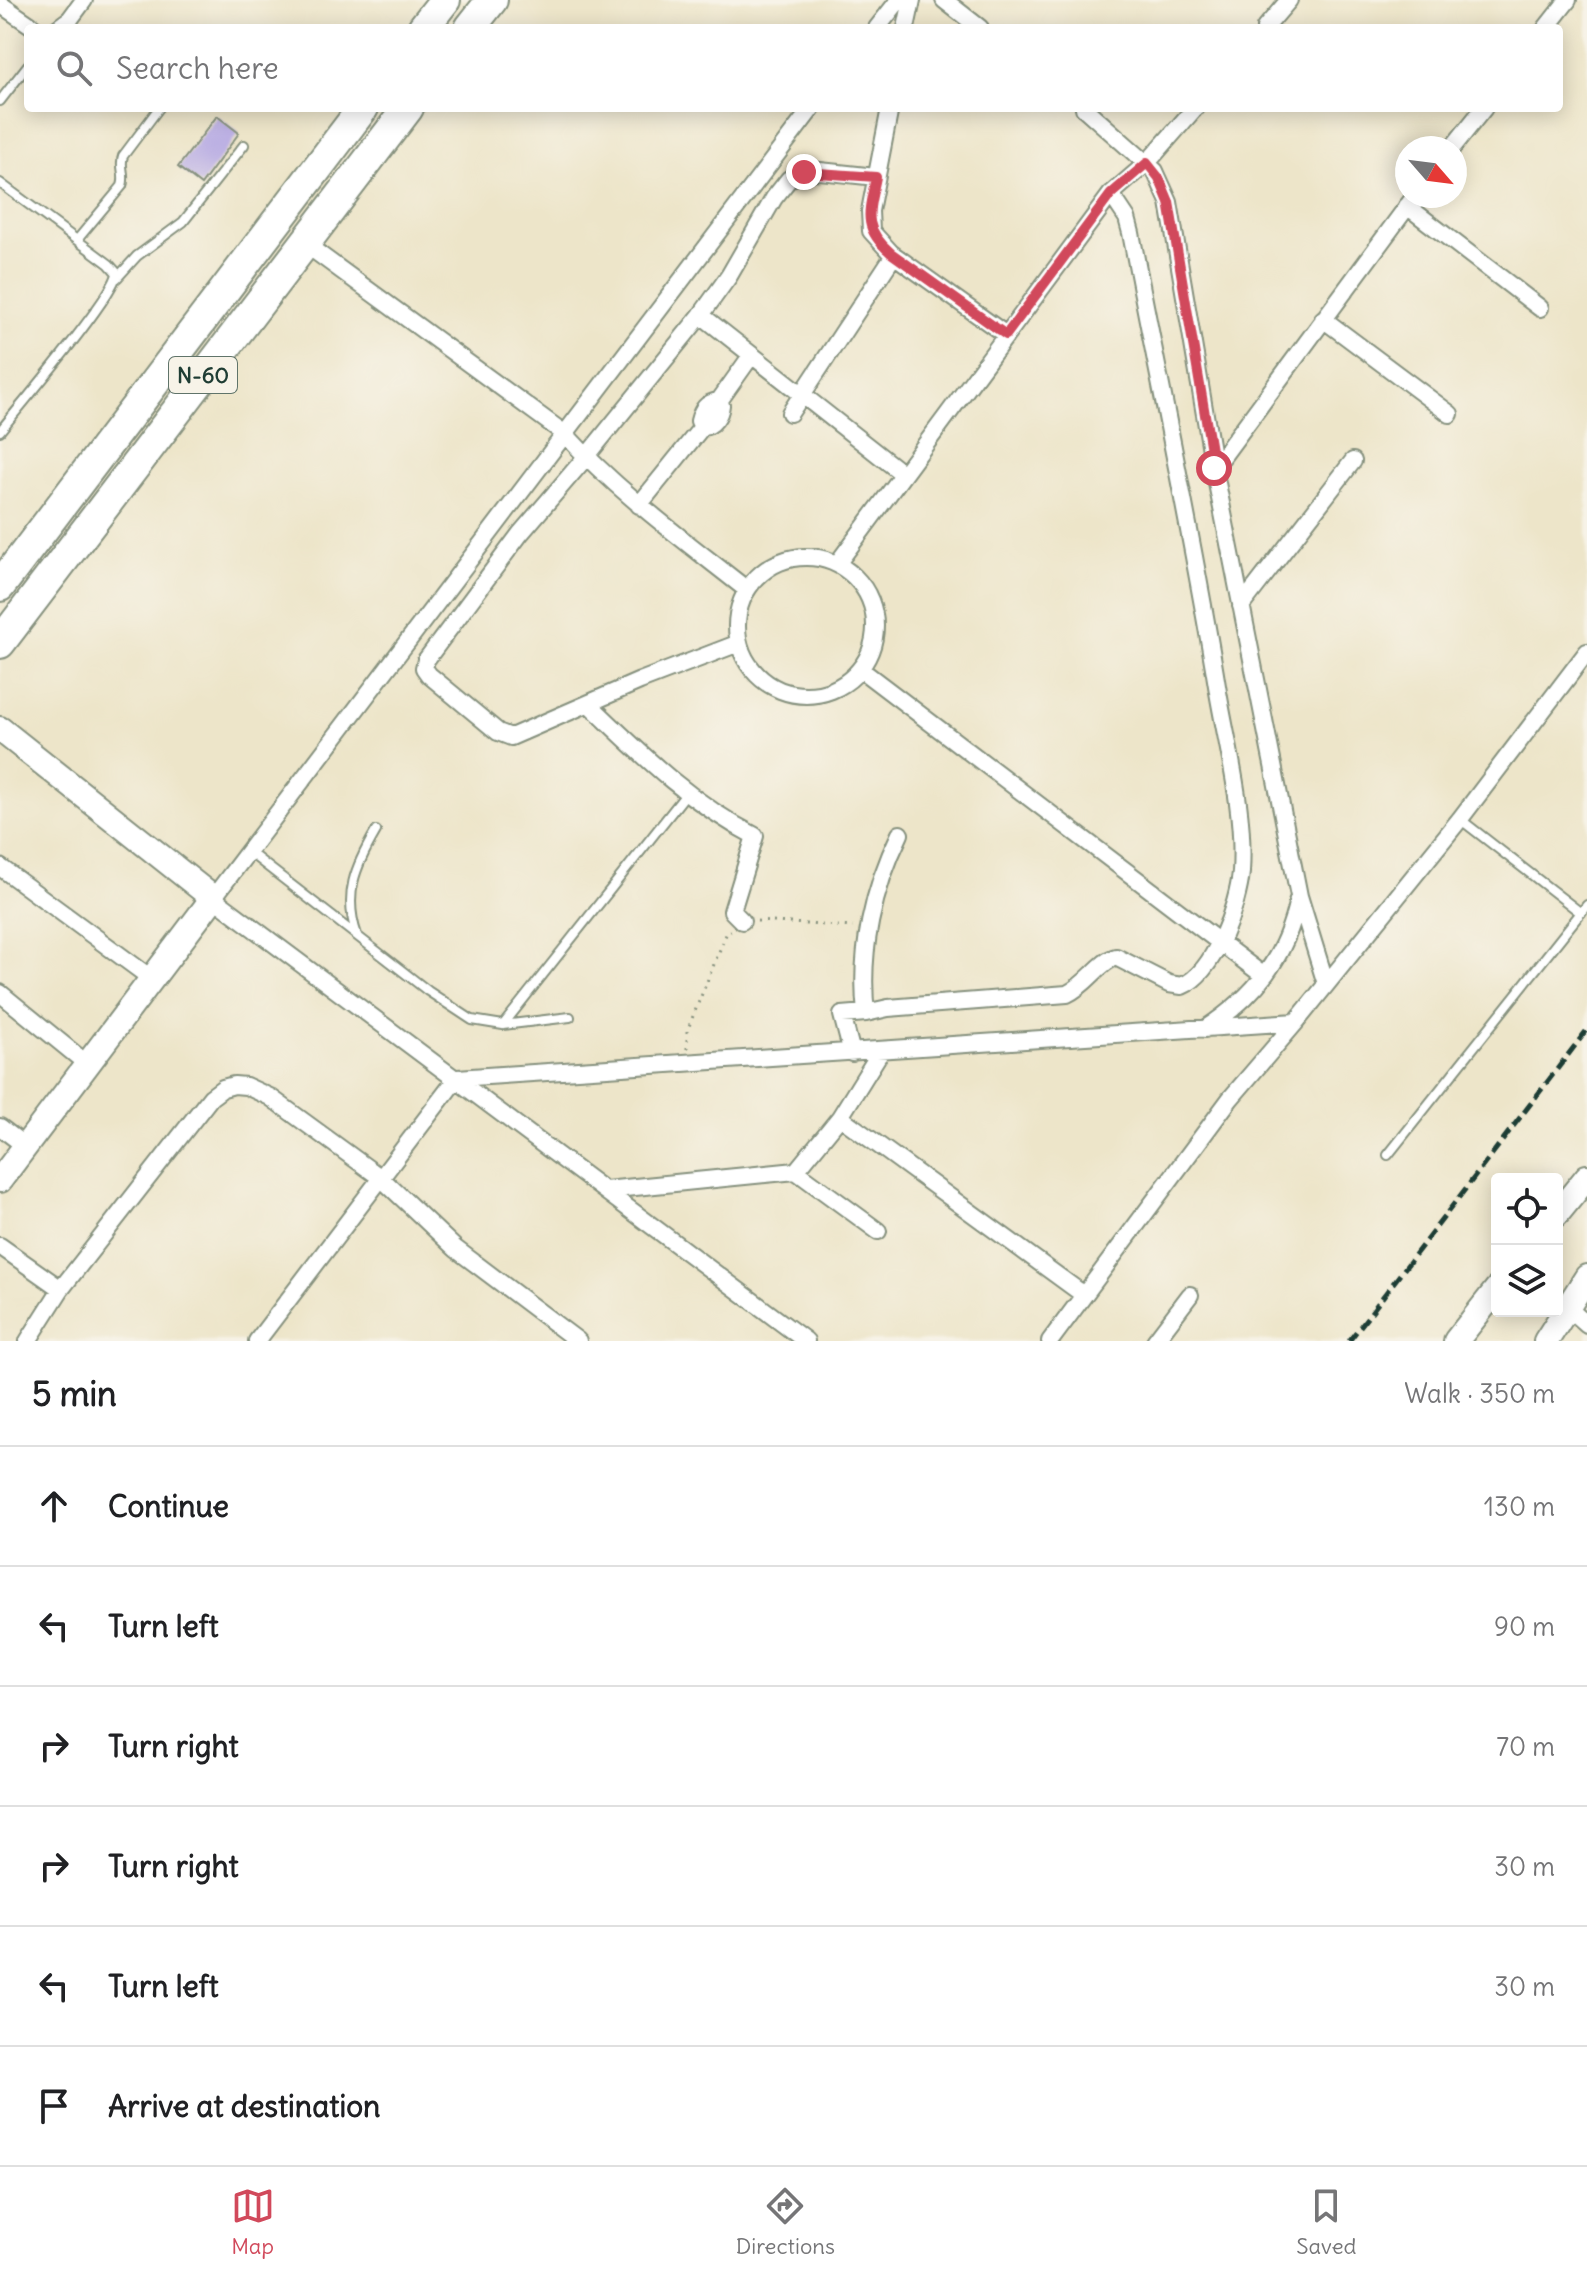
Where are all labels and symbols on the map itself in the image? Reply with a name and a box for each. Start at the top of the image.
north arrow [1395,136,1467,208]
route end [786,154,822,190]
road number: N-60 [169,357,237,393]
route start [1196,450,1232,486]

